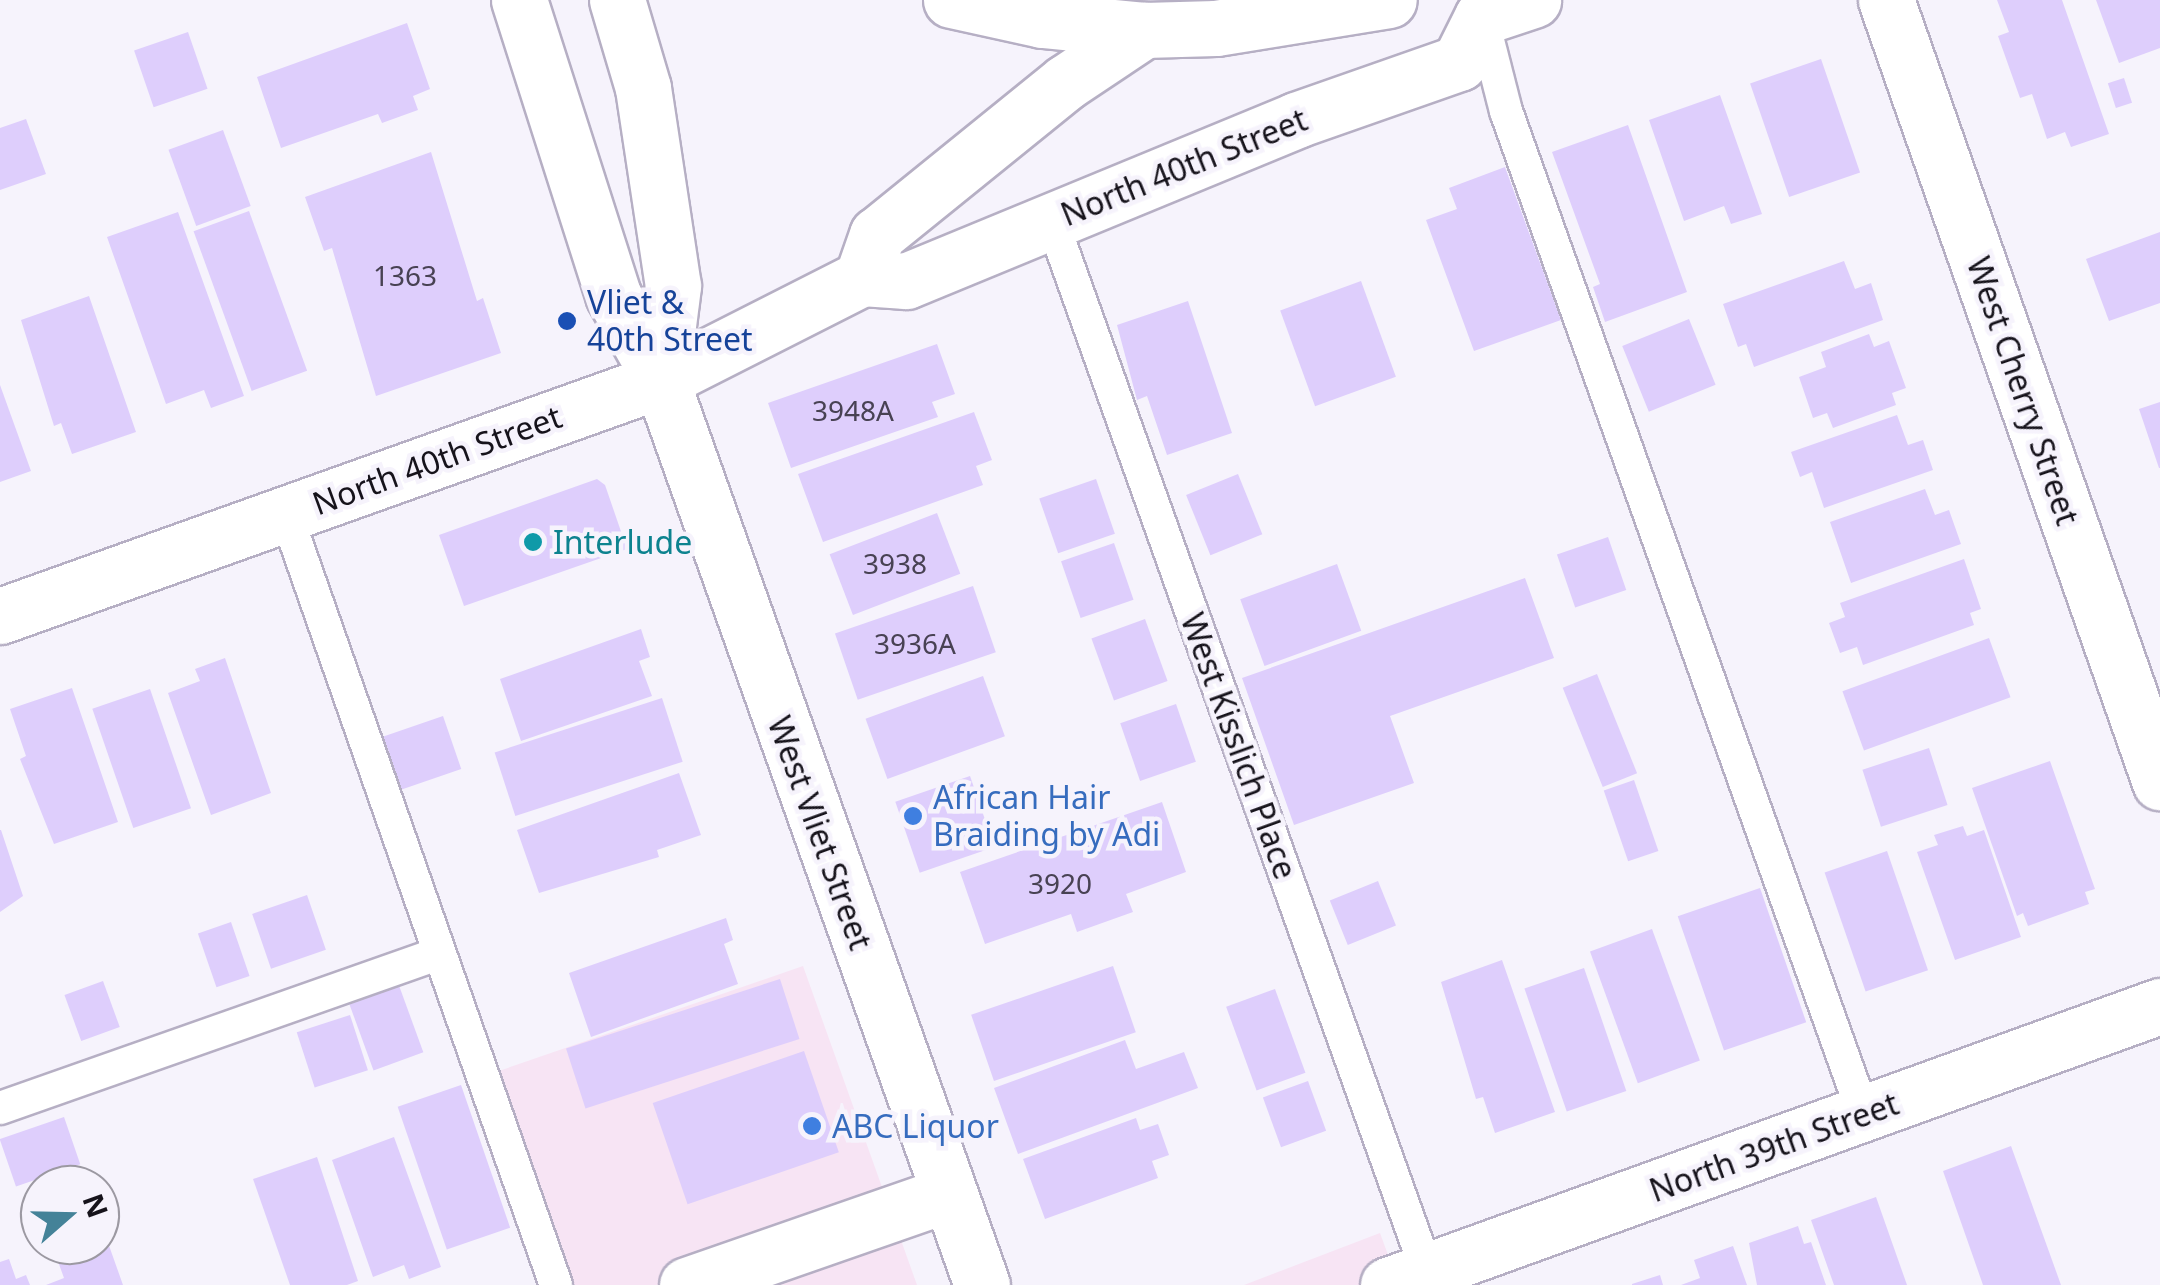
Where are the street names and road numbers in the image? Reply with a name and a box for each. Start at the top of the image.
street label: North 40th Street [1055,100,1313,234]
street label: West Cherry Street [1959,252,2087,530]
street label: North 40th Street [307,397,567,523]
street label: West Kisslich Place [1173,608,1305,884]
street label: West Vliet Street [760,711,880,955]
street label: North 39th Street [1644,1084,1904,1210]

